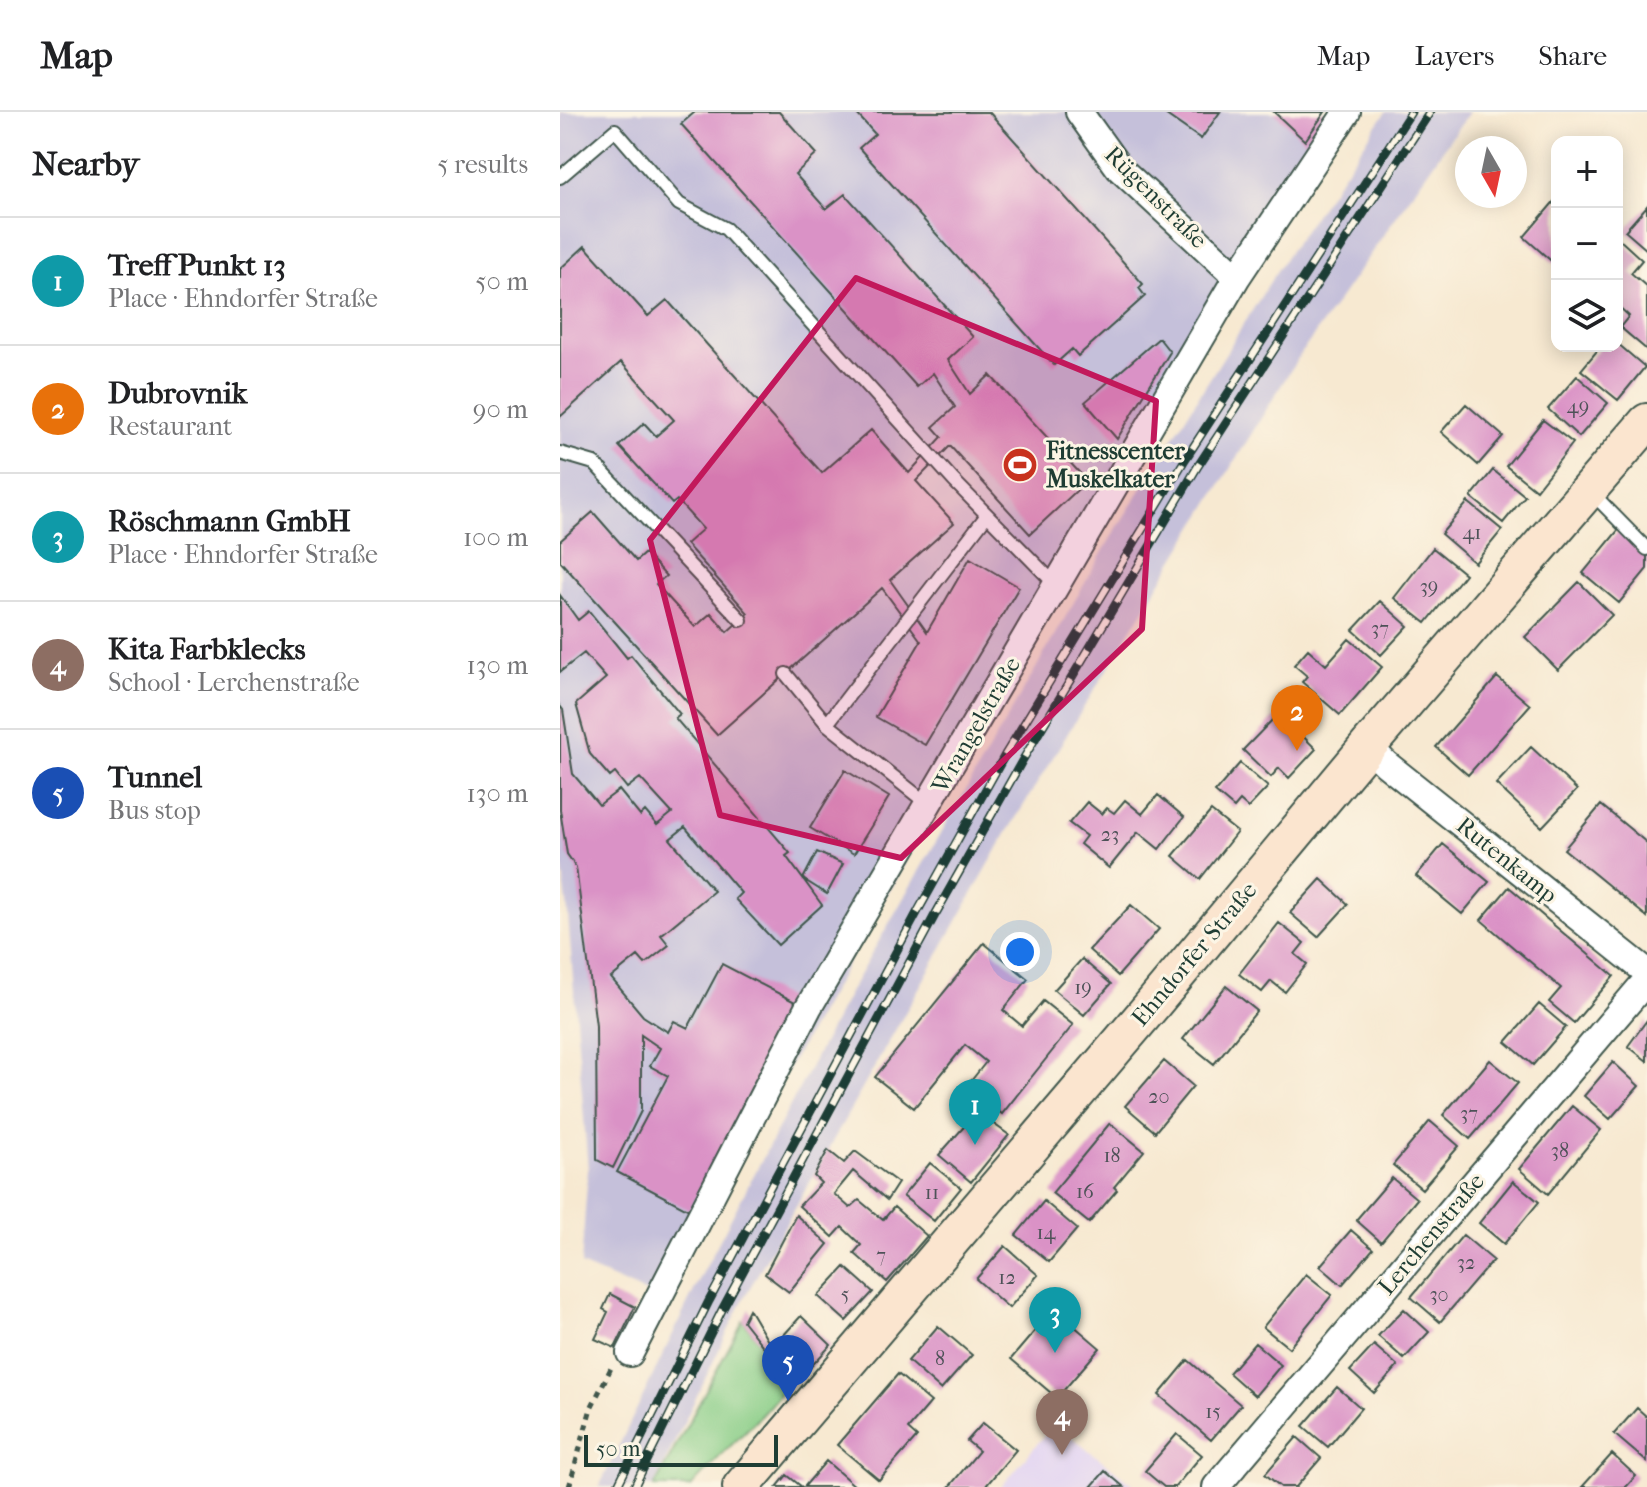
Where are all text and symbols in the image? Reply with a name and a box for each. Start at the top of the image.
text: Map [40,33,113,78]
text: Map [1317,39,1370,72]
text: Layers [1414,39,1494,72]
text: Share [1538,39,1607,72]
north arrow [1455,136,1527,208]
map controls [1551,136,1623,352]
button: + [1551,136,1623,208]
street label: Rügenstraße [1099,140,1213,254]
text: Nearby [32,144,139,184]
text: 5 results [437,149,528,180]
button: − [1551,208,1623,280]
text: Treff Punkt 13 [108,248,286,283]
text: 1 [53,266,63,297]
text: 50 m [475,266,528,297]
button: layers [1551,280,1623,352]
text: Place · Ehndorfer Straße [108,283,378,314]
text: Dubrovnik [108,376,247,411]
text: 2 [51,394,65,425]
text: 90 m [473,394,528,425]
house number: 49 [1567,395,1589,418]
text: Restaurant [108,411,232,442]
place label: Fitnesscenter Muskelkater [1045,437,1185,493]
sports icon: Fitnesscenter Muskelkater [1001,446,1039,484]
text: Röschmann GmbH [108,504,351,539]
house number: 41 [1463,521,1481,544]
text: 3 [53,522,63,553]
text: 100 m [463,522,528,553]
text: Place · Ehndorfer Straße [108,539,378,570]
house number: 39 [1420,575,1438,598]
house number: 37 [1371,617,1389,640]
text: Kita Farbklecks [108,632,305,667]
text: 4 [50,650,66,681]
text: 130 m [467,650,528,681]
street label: Wrangelstraße [925,652,1026,799]
text: School · Lerchenstraße [108,667,360,698]
pin: 2 [1271,685,1323,751]
text: Tunnel [108,760,202,795]
text: 5 [52,778,64,809]
text: 130 m [467,778,528,809]
text: Bus stop [108,795,201,826]
street label: Rutenkamp [1451,811,1563,909]
house number: 23 [1101,823,1119,846]
street label: Ehndorfer Straße [1126,876,1262,1032]
your location [1000,932,1040,972]
house number: 19 [1074,976,1092,999]
pin: 1 [949,1079,1001,1145]
house number: 20 [1148,1085,1170,1108]
house number: 37 [1460,1102,1478,1125]
house number: 38 [1551,1139,1569,1162]
house number: 18 [1103,1144,1121,1167]
street label: Lerchenstraße [1372,1167,1490,1300]
house number: 16 [1076,1180,1094,1203]
house number: 11 [925,1181,939,1204]
house number: 14 [1037,1221,1057,1244]
house number: 7 [876,1244,886,1267]
house number: 32 [1457,1251,1475,1274]
house number: 12 [998,1266,1016,1289]
house number: 5 [841,1283,849,1306]
house number: 30 [1429,1283,1449,1306]
pin: 3 [1029,1287,1081,1353]
pin: 5 [762,1335,814,1401]
house number: 8 [935,1347,945,1370]
pin: 4 [1036,1389,1088,1455]
house number: 15 [1205,1400,1221,1423]
scale bar [584,1431,778,1467]
text: 50 m [596,1436,641,1462]

